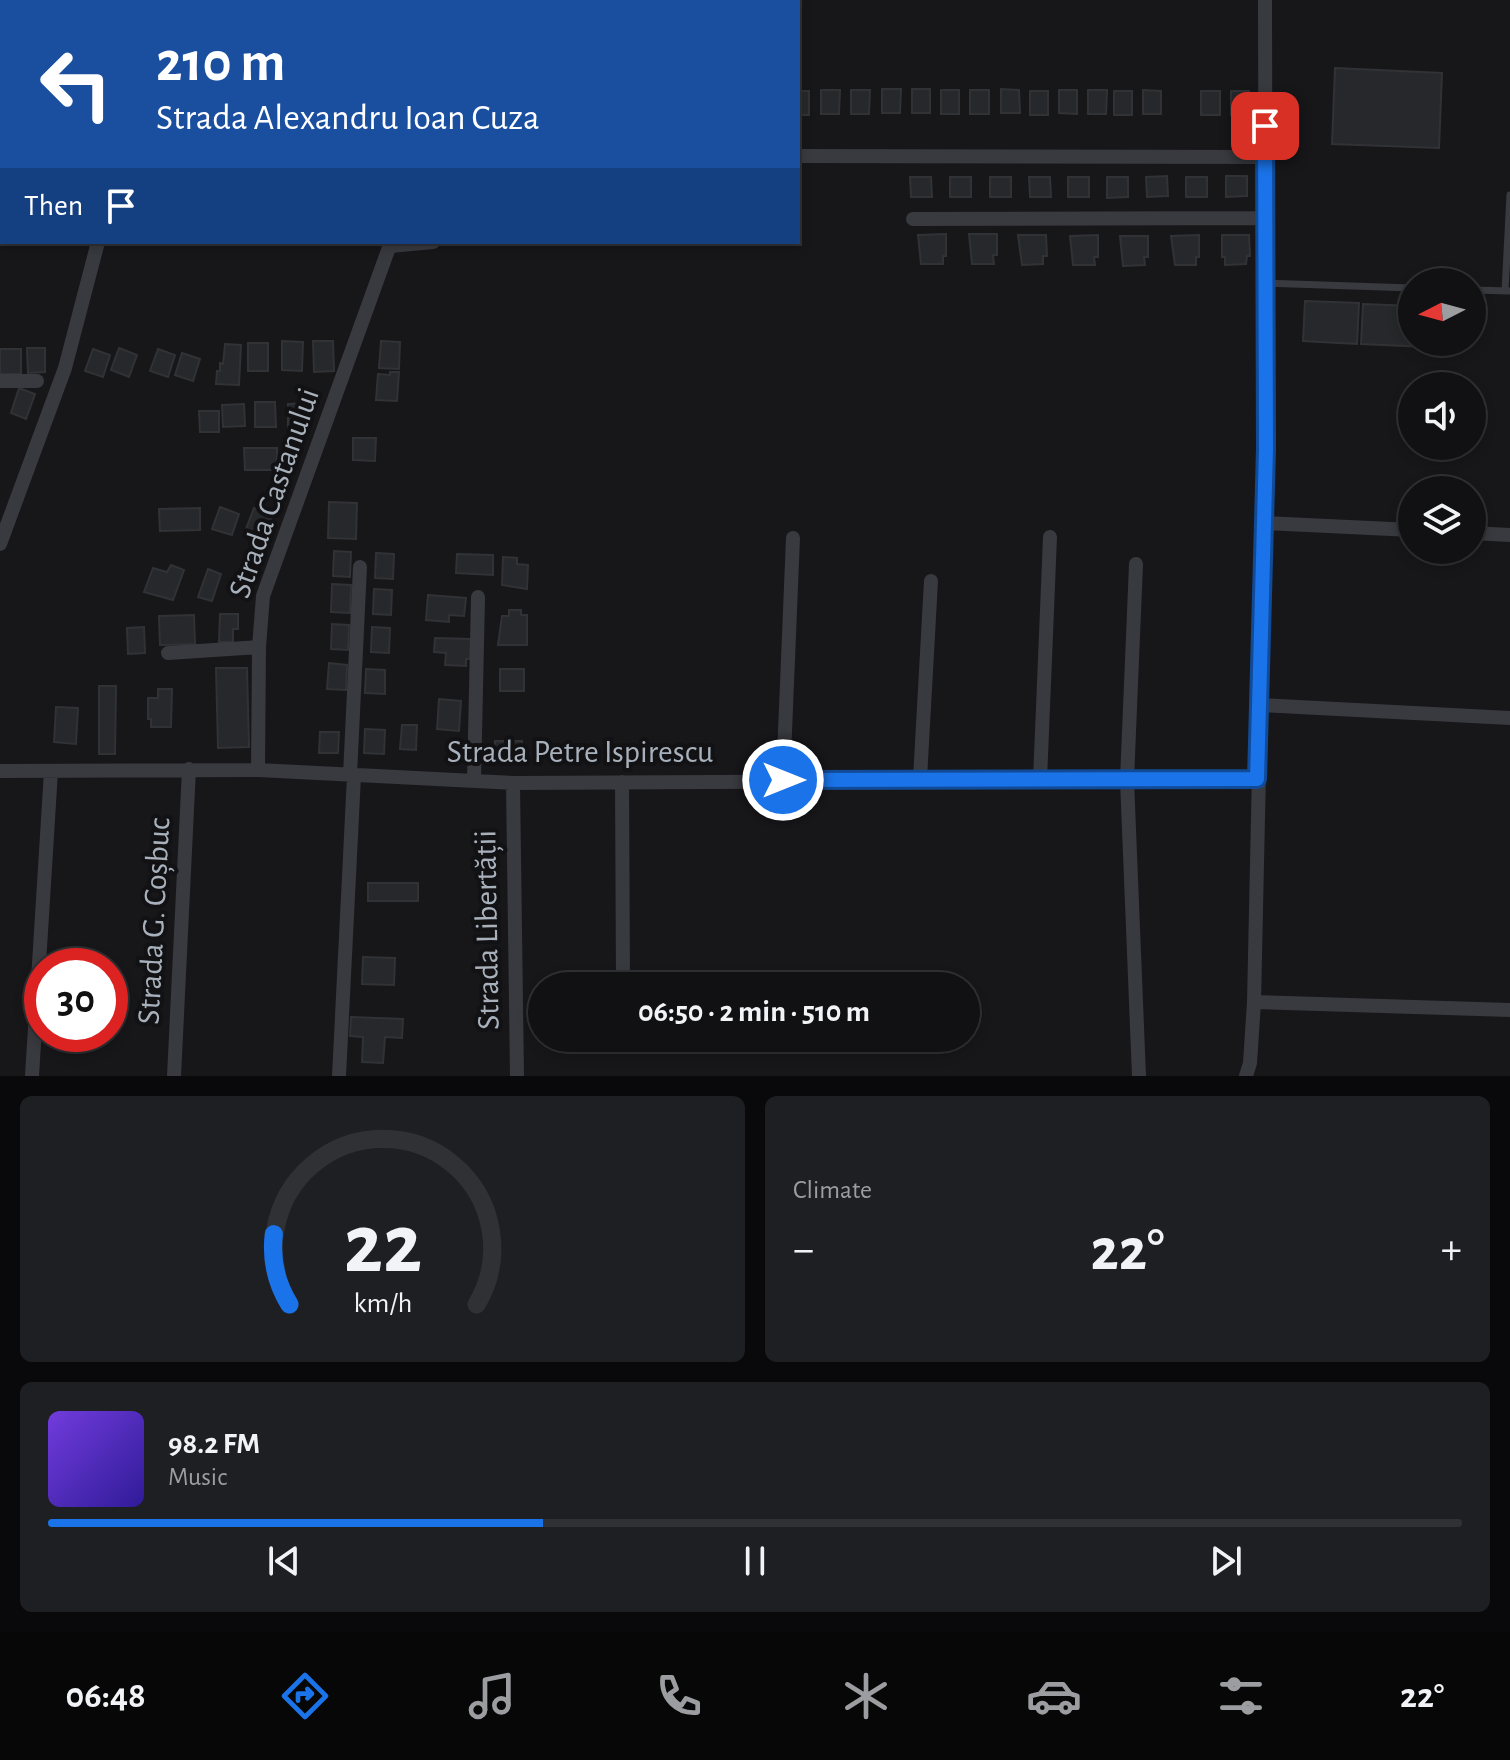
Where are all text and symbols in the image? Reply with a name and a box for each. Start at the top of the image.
icon: left [24,32,128,136]
text: 210 m [156,35,285,91]
pin [1231,92,1299,160]
text: Strada Alexandru Ioan Cuza [156,100,540,136]
icon: arrive [1243,104,1287,148]
icon: arrive [99,184,143,228]
text: Then [24,191,83,221]
north arrow [1398,268,1486,356]
map controls [1398,268,1486,564]
button: sound [1398,372,1486,460]
street label: Strada Castanului [223,384,325,602]
button: layers [1398,476,1486,564]
street label: Strada Petre Ispirescu [447,736,713,768]
position arrow [741,738,825,822]
street label: Strada G. Coșbuc [133,817,177,1025]
street label: Strada Libertății [469,830,507,1030]
speed limit sign: 30 [24,948,128,1052]
text: 06:50 · 2 min · 510 m [638,997,870,1027]
text: Climate [793,1177,872,1203]
text: 22 [343,1204,422,1288]
text: 22° [1090,1221,1165,1281]
text: − [793,1228,814,1272]
text: + [1441,1228,1462,1272]
text: km/h [353,1289,412,1318]
text: 98.2 FM [168,1429,260,1459]
text: Music [168,1464,227,1490]
icon: previous [262,1539,306,1583]
icon: pause [733,1539,777,1583]
icon: next [1204,1539,1248,1583]
icon: directions [277,1668,333,1724]
icon: music [464,1668,520,1724]
icon: phone [651,1668,707,1724]
icon: climate [838,1668,894,1724]
icon: car [1026,1668,1082,1724]
icon: filters [1213,1668,1269,1724]
text: 06:48 [66,1678,146,1714]
text: 22° [1400,1678,1444,1714]

